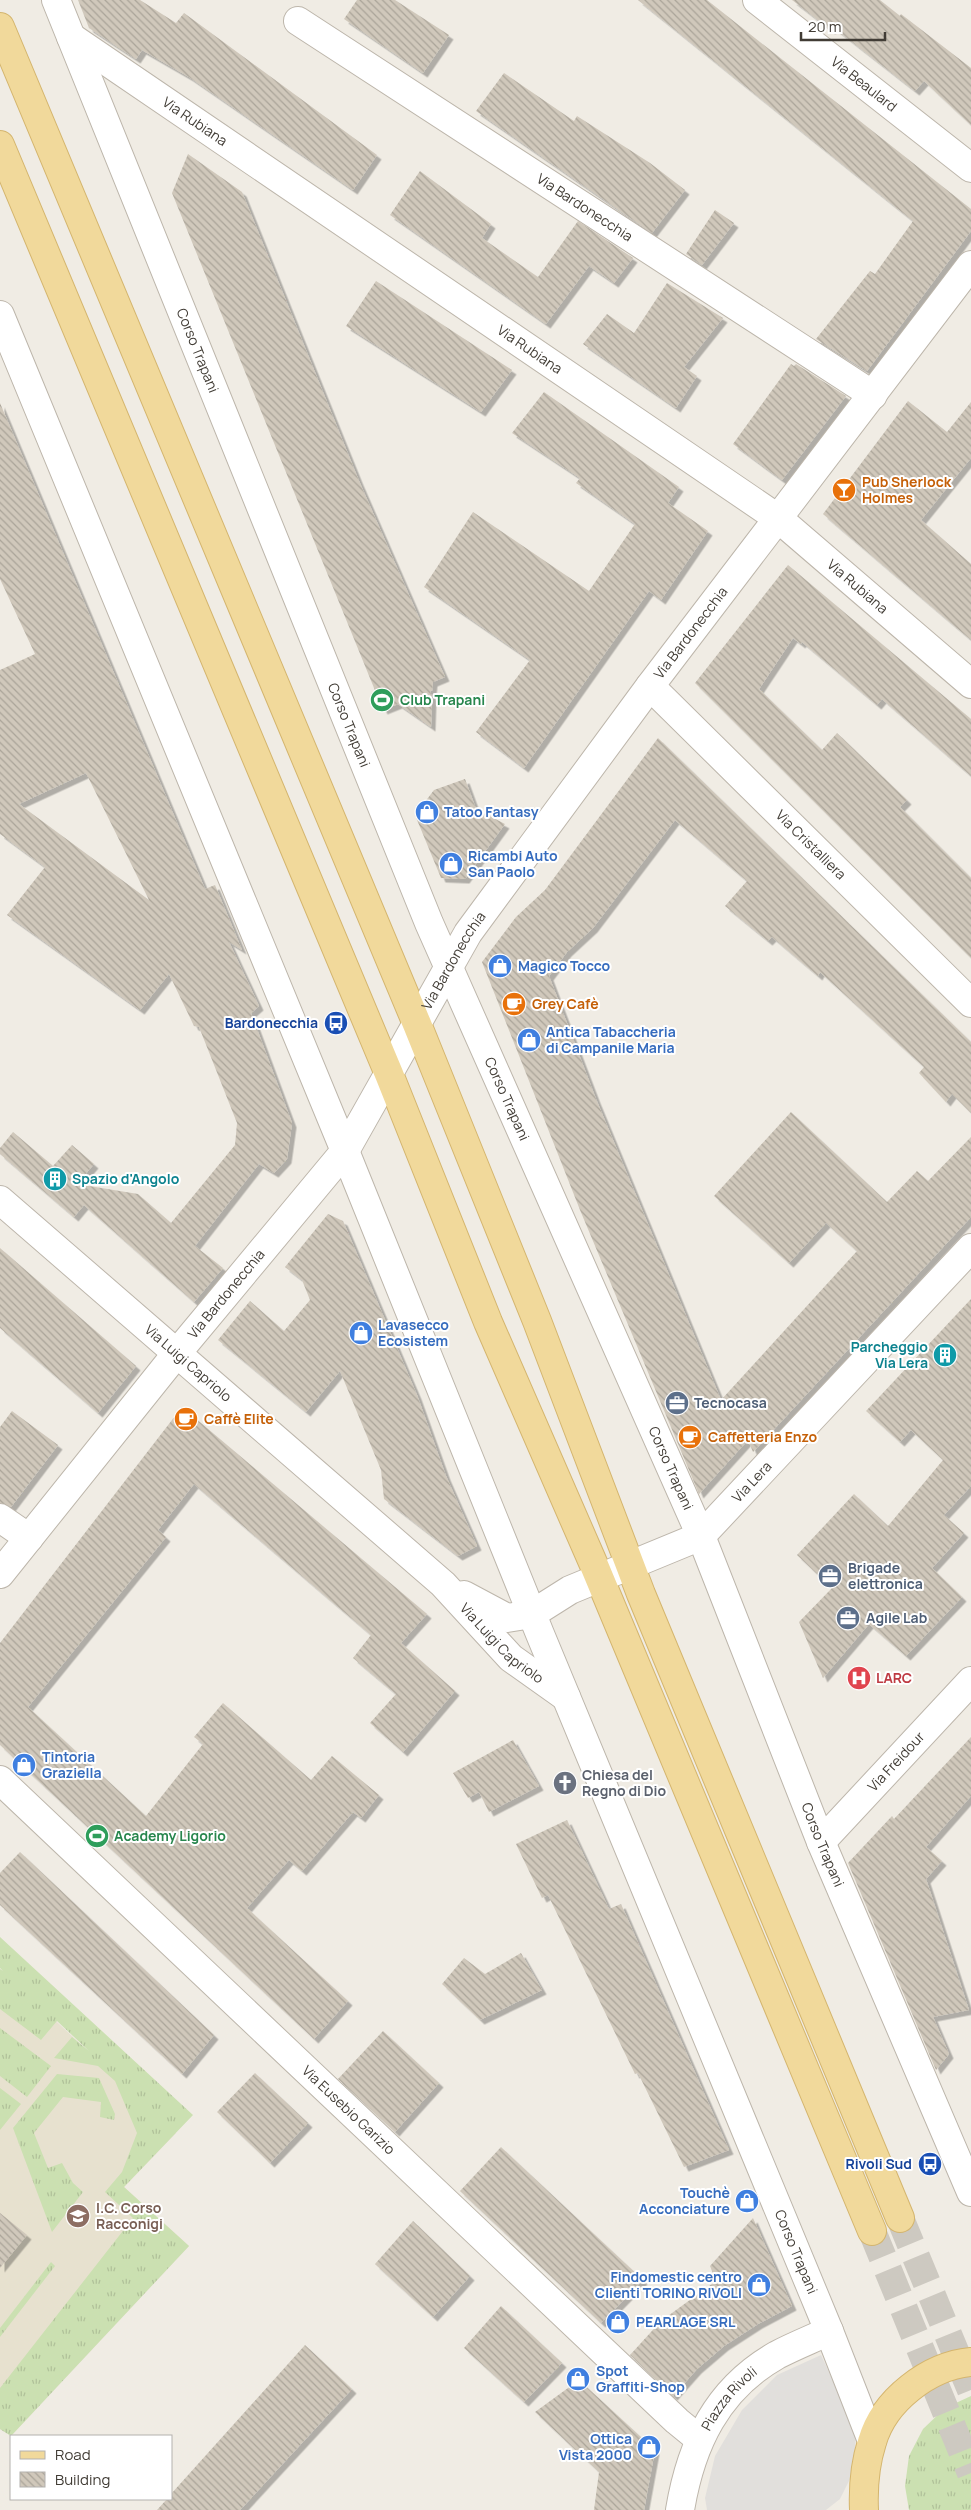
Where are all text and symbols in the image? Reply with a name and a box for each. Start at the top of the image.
scale bar [801,10,885,42]
text: 20 m [808,16,841,37]
street label: Via Beaulard [827,52,901,115]
street label: Via Rubiana [159,92,231,150]
street label: Via Bardonecchia [533,169,637,245]
street label: Corso Trapani [173,305,224,395]
street label: Via Rubiana [494,320,566,378]
place label: Pub Sherlock Holmes [862,472,952,507]
bar icon: Pub Sherlock Holmes [831,477,857,503]
street label: Via Rubiana [823,555,892,618]
street label: Via Bardonecchia [649,582,731,682]
street label: Corso Trapani [324,680,375,770]
sports icon: Club Trapani [369,687,395,713]
place label: Club Trapani [400,690,485,709]
shop icon: Tatoo Fantasy [414,799,440,825]
place label: Tatoo Fantasy [444,802,539,821]
street label: Via Cristalliera [772,805,850,883]
place label: Ricambi Auto San Paolo [468,846,558,881]
shop icon: Ricambi Auto San Paolo [438,851,464,877]
street label: Via Bardonecchia [417,907,490,1013]
shop icon: Magico Tocco [487,953,513,979]
place label: Magico Tocco [518,956,611,975]
cafe icon: Grey Cafè [501,991,527,1017]
place label: Grey Cafè [532,994,599,1013]
bus stop icon: Bardonecchia [323,1010,349,1036]
place label: Bardonecchia [225,1013,318,1032]
place label: Antica Tabaccheria di Campanile Maria [546,1022,676,1057]
shop icon: Antica Tabaccheria di Campanile Maria [516,1027,542,1053]
street label: Corso Trapani [481,1054,534,1143]
building icon: Spazio d'Angolo [42,1166,68,1192]
place label: Spazio d'Angolo [72,1169,180,1188]
street label: Via Bardonecchia [183,1245,269,1342]
place label: Lavasecco Ecosistem [378,1315,449,1350]
street label: Via Luigi Capriolo [141,1320,236,1406]
shop icon: Lavasecco Ecosistem [348,1320,374,1346]
place label: Parcheggio Via Lera [851,1337,928,1372]
building icon: Parcheggio Via Lera [932,1342,958,1368]
office icon: Tecnocasa [664,1390,690,1416]
place label: Tecnocasa [694,1393,767,1412]
cafe icon: Caffè Elite [173,1406,199,1432]
place label: Caffè Elite [204,1409,274,1428]
street label: Corso Trapani [645,1423,698,1513]
cafe icon: Caffetteria Enzo [677,1424,703,1450]
place label: Caffetteria Enzo [708,1427,818,1446]
street label: Via Lera [727,1457,775,1506]
place label: Brigade elettronica [848,1558,923,1593]
office icon: Brigade elettronica [817,1563,843,1589]
street label: Via Luigi Capriolo [456,1599,548,1687]
office icon: Agile Lab [835,1605,861,1631]
place label: Agile Lab [866,1608,928,1627]
hospital icon: LARC [846,1665,872,1691]
place label: LARC [876,1668,912,1687]
street label: Via Freidour [863,1727,928,1795]
place label: Tintoria Graziella [42,1747,101,1782]
shop icon: Tintoria Graziella [11,1752,37,1778]
place label: Chiesa del Regno di Dio [582,1765,666,1800]
church icon: Chiesa del Regno di Dio [552,1770,578,1796]
street label: Corso Trapani [797,1800,849,1890]
sports icon: Academy Ligorio [84,1823,110,1849]
place label: Academy Ligorio [114,1826,226,1845]
street label: Via Eusebio Garizio [298,2061,400,2158]
bus stop icon: Rivoli Sud [917,2151,943,2177]
place label: Rivoli Sud [845,2154,912,2173]
place label: Touchè Acconciature [639,2183,730,2218]
shop icon: Touchè Acconciature [734,2188,760,2214]
place label: I.C. Corso Racconigi [96,2198,163,2233]
school or university icon: I.C. Corso Racconigi [65,2203,91,2229]
street label: Corso Trapani [771,2207,823,2296]
place label: Findomestic centro Clienti TORINO RIVOLI [595,2267,742,2302]
shop icon: Findomestic centro Clienti TORINO RIVOLI [746,2272,772,2298]
shop icon: PEARLAGE SRL [605,2309,631,2335]
place label: PEARLAGE SRL [636,2312,736,2331]
place label: Spot Graffiti-Shop [596,2361,685,2396]
street label: Piazza Rivoli [696,2362,760,2434]
shop icon: Spot Graffiti-Shop [565,2366,591,2392]
place label: Ottica Vista 2000 [559,2429,632,2464]
shop icon: Ottica Vista 2000 [636,2434,662,2460]
legend [10,2435,172,2500]
text: Road [55,2444,91,2465]
text: Building [55,2469,110,2490]

